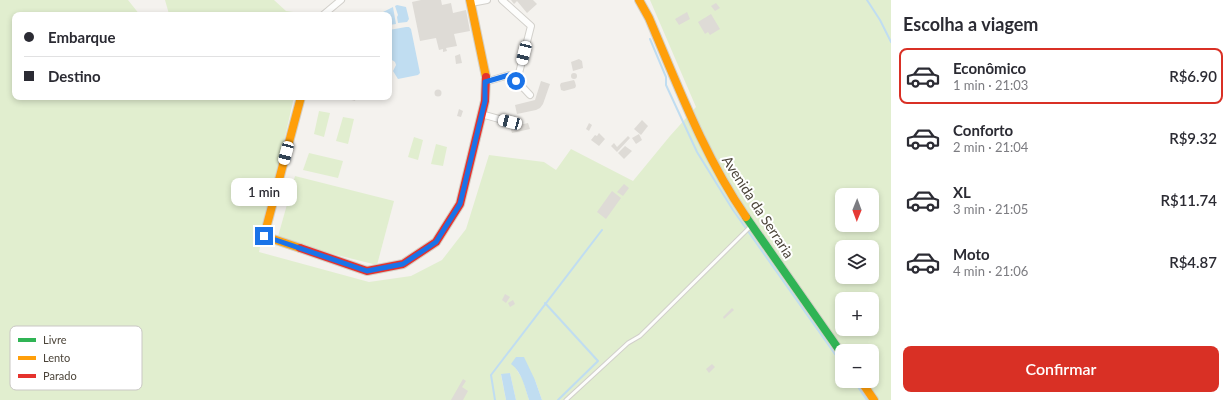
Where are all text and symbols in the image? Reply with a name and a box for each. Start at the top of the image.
text: Escolha a viagem [903,13,1038,35]
text: Embarque [48,28,116,46]
car [515,40,533,66]
icon: car [905,58,941,94]
text: Econômico [953,59,1026,77]
text: Destino [48,67,101,85]
text: R$6.90 [1169,67,1217,85]
route start [507,72,525,90]
text: 1 min · 21:03 [953,77,1028,93]
car [497,113,523,131]
icon: car [905,120,941,156]
text: Conforto [953,121,1013,139]
text: R$9.32 [1169,129,1217,147]
text: 2 min · 21:04 [953,139,1028,155]
car [277,140,295,166]
street label: Avenida da Serraria [719,152,798,261]
callout: 1 min [231,178,297,206]
icon: car [905,182,941,218]
text: XL [953,183,971,201]
text: 1 min [248,184,280,200]
north arrow [835,188,879,232]
map controls [835,188,879,388]
text: R$11.74 [1160,191,1217,209]
text: 3 min · 21:05 [953,201,1028,217]
route end [255,227,273,245]
button: layers [835,240,879,284]
icon: car [905,244,941,280]
text: Moto [953,245,990,263]
text: R$4.87 [1169,253,1217,271]
text: 4 min · 21:06 [953,263,1028,279]
button: + [835,292,879,336]
legend [10,326,142,390]
text: Livre [43,333,67,346]
button: − [835,344,879,388]
button: Confirmar [903,346,1219,392]
text: Lento [43,351,70,364]
text: Parado [43,369,77,382]

